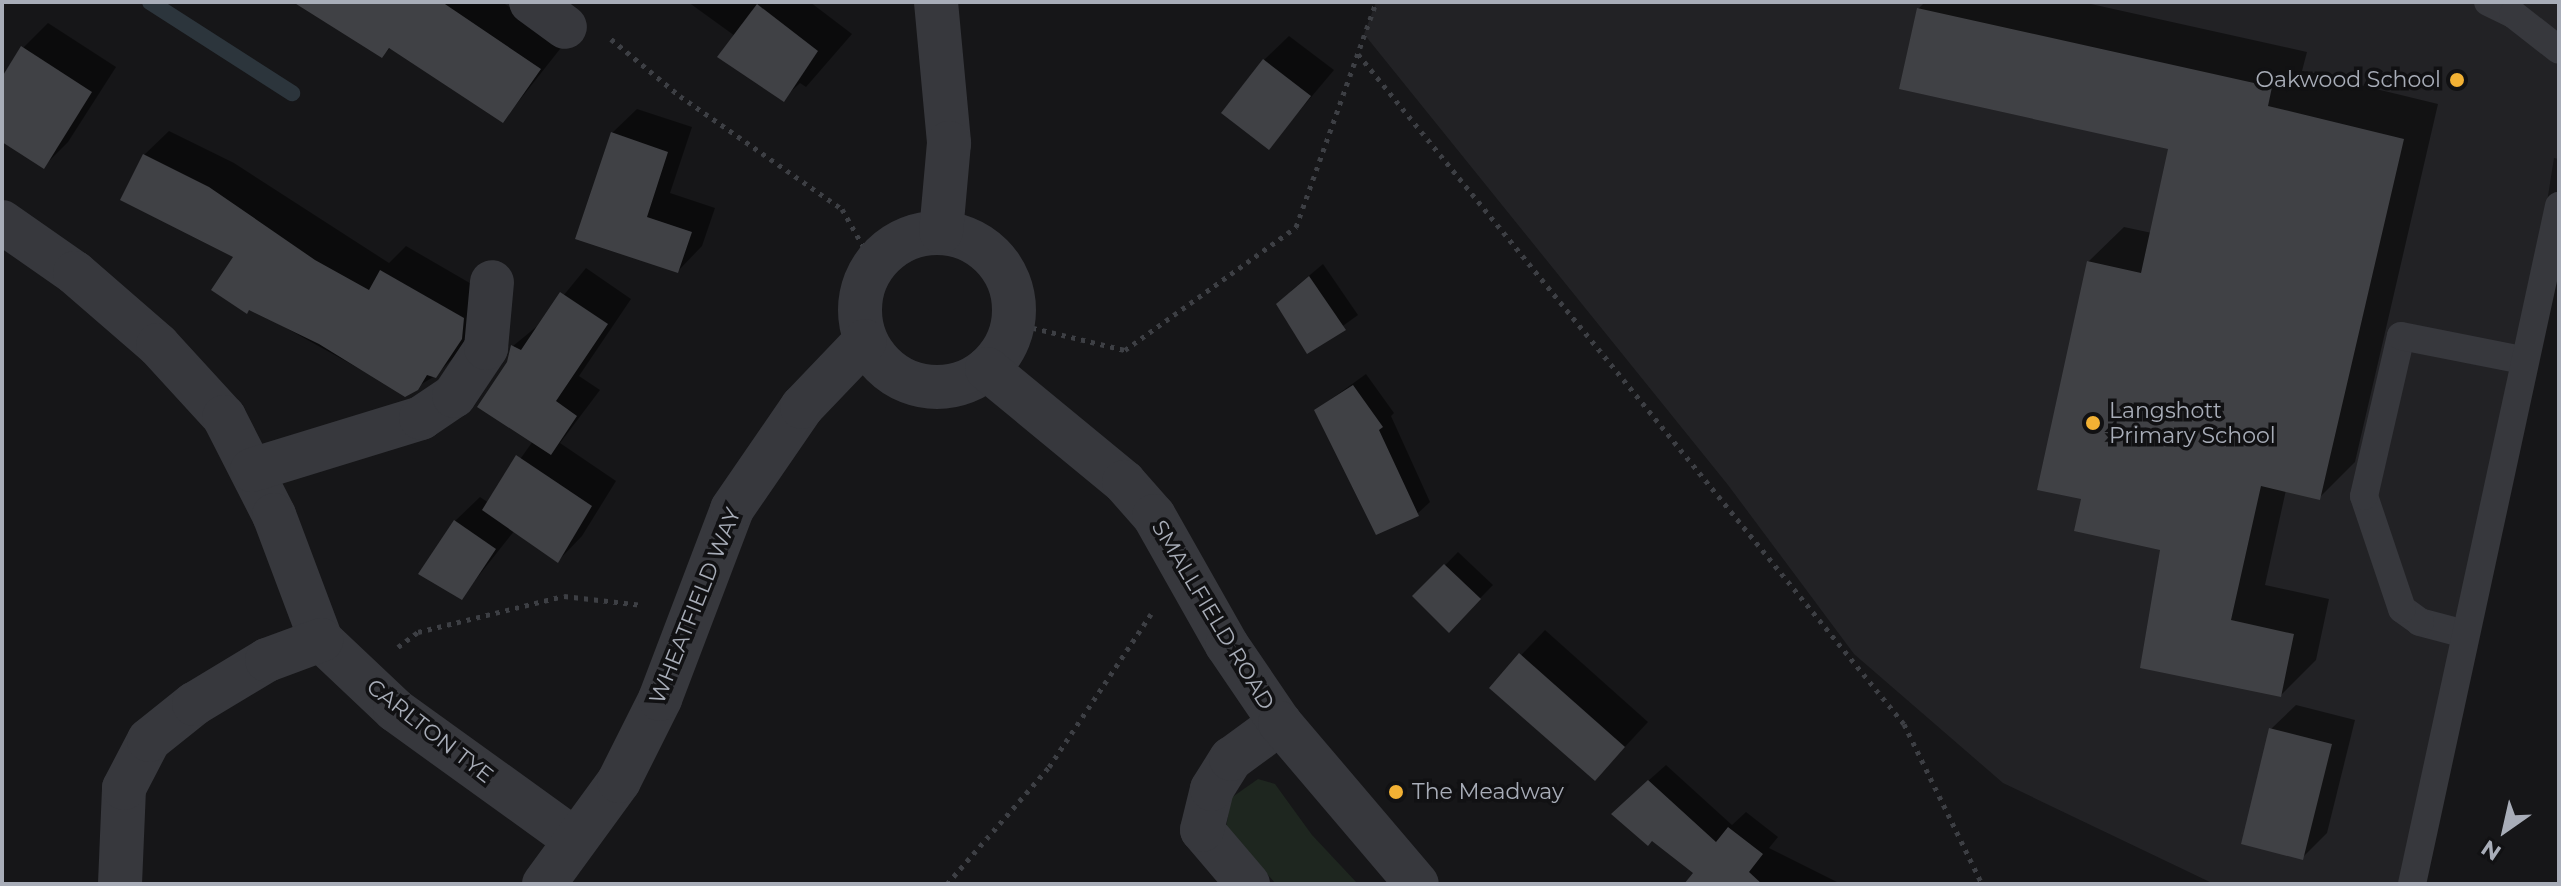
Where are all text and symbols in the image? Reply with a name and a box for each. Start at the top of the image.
place label: Oakwood School [2256,67,2441,93]
marker: Oakwood School [2448,71,2466,89]
place label: Langshott Primary School [2109,397,2276,448]
marker: Langshott Primary School [2084,414,2102,432]
street label: WHEATFIELD WAY [644,504,746,708]
street label: SMALLFIELD ROAD [1146,515,1280,715]
street label: CARLTON TYE [361,673,499,789]
place label: The Meadway [1412,779,1564,805]
marker: The Meadway [1387,783,1405,801]
north arrow [2465,790,2545,870]
text: N [2476,834,2506,866]

